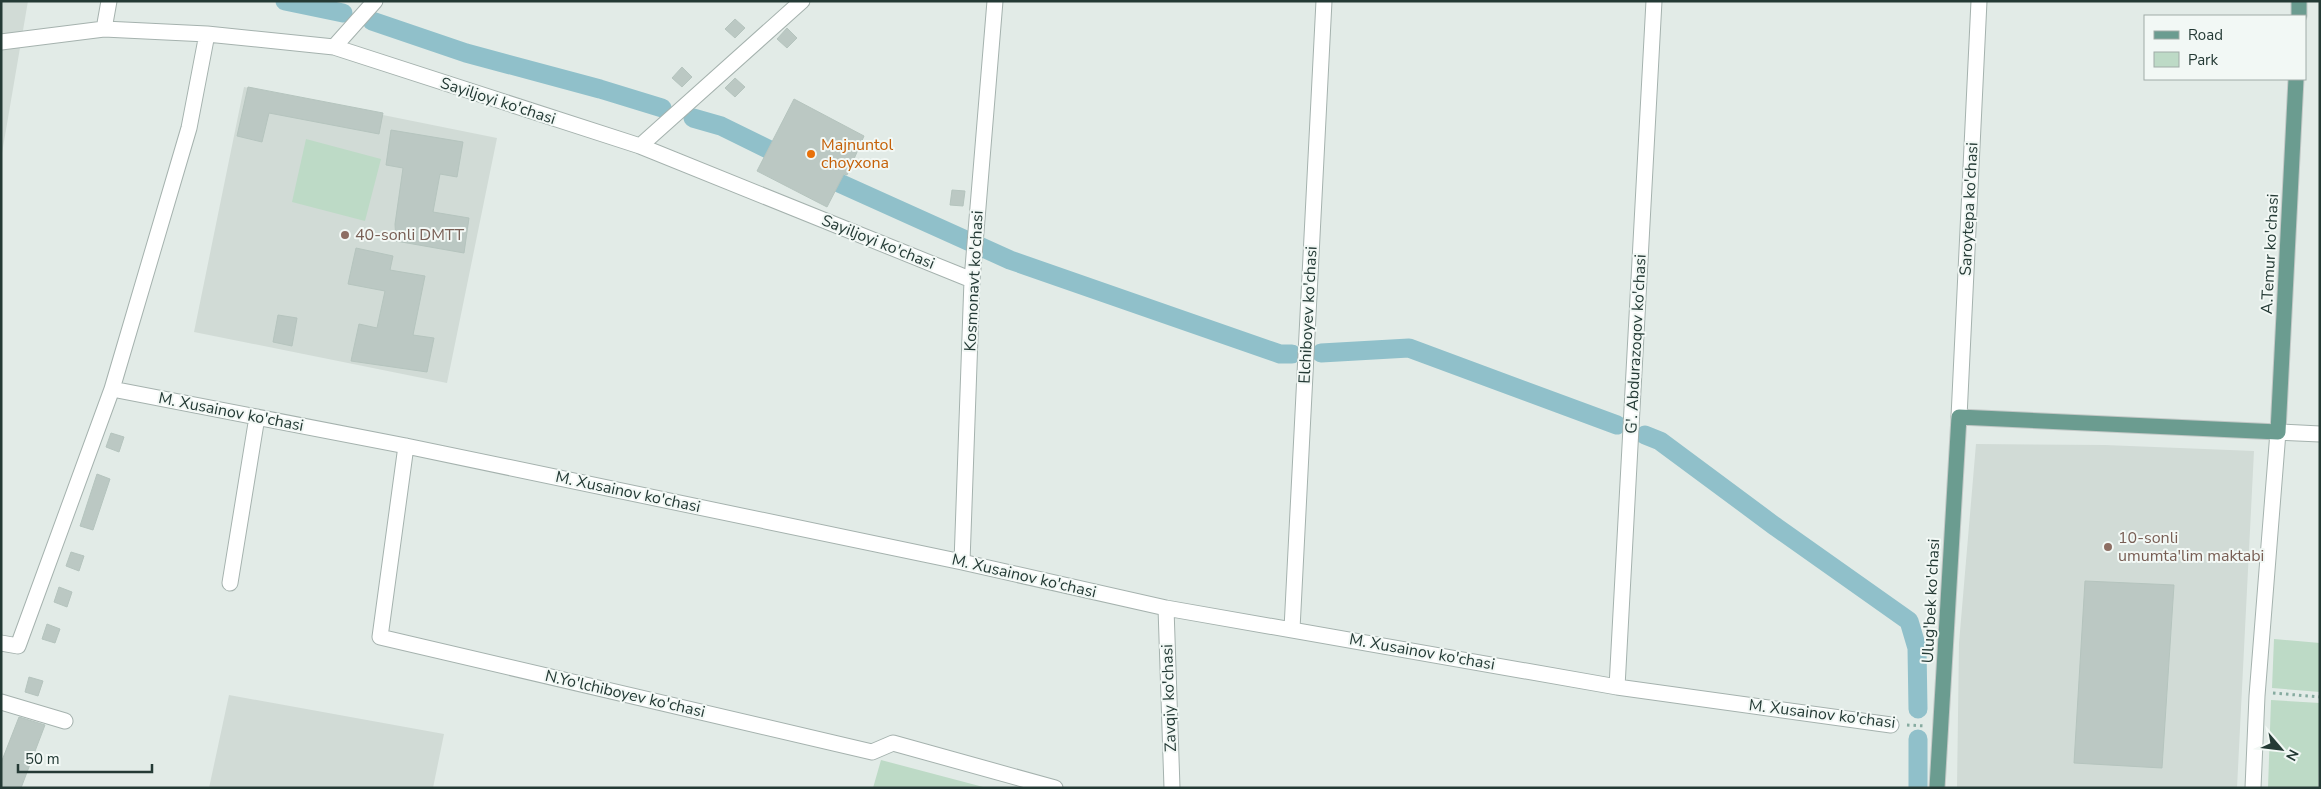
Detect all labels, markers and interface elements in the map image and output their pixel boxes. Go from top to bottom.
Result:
legend [2144,15,2306,80]
text: Road [2188,25,2223,45]
text: Park [2188,50,2218,70]
street label: Sayiljoyi ko'chasi [437,72,559,130]
place label: Majnuntol choyxona [821,134,894,174]
street label: Saroytepa ko'chasi [1955,142,1983,276]
marker: Majnuntol choyxona [805,148,817,160]
street label: A.Temur ko'chasi [2256,193,2284,315]
street label: Sayiljoyi ko'chasi [818,209,938,275]
street label: Kosmonavt ko'chasi [959,210,989,352]
place label: 40-sonli DMTT [355,224,465,246]
marker: 40-sonli DMTT [339,229,351,241]
street label: Elchiboyev ko'chasi [1293,246,1323,384]
street label: G'. Abdurazoqov ko'chasi [1620,254,1652,434]
street label: M. Xusainov ko'chasi [156,387,306,437]
street label: M. Xusainov ko'chasi [554,466,702,518]
place label: 10-sonli umumta'lim maktabi [2118,527,2264,567]
street label: Ulug'bek ko'chasi [1917,538,1945,664]
marker: 10-sonli umumta'lim maktabi [2102,541,2114,553]
street label: M. Xusainov ko'chasi [950,549,1098,603]
street label: M. Xusainov ko'chasi [1347,628,1497,676]
street label: Zavqiy ko'chasi [1156,644,1182,752]
street label: N.Yo'lchiboyev ko'chasi [543,665,707,723]
street label: M. Xusainov ko'chasi [1747,694,1897,734]
north arrow [2256,724,2306,774]
scale bar [18,742,151,774]
text: N [2281,746,2303,764]
text: 50 m [25,749,60,769]

